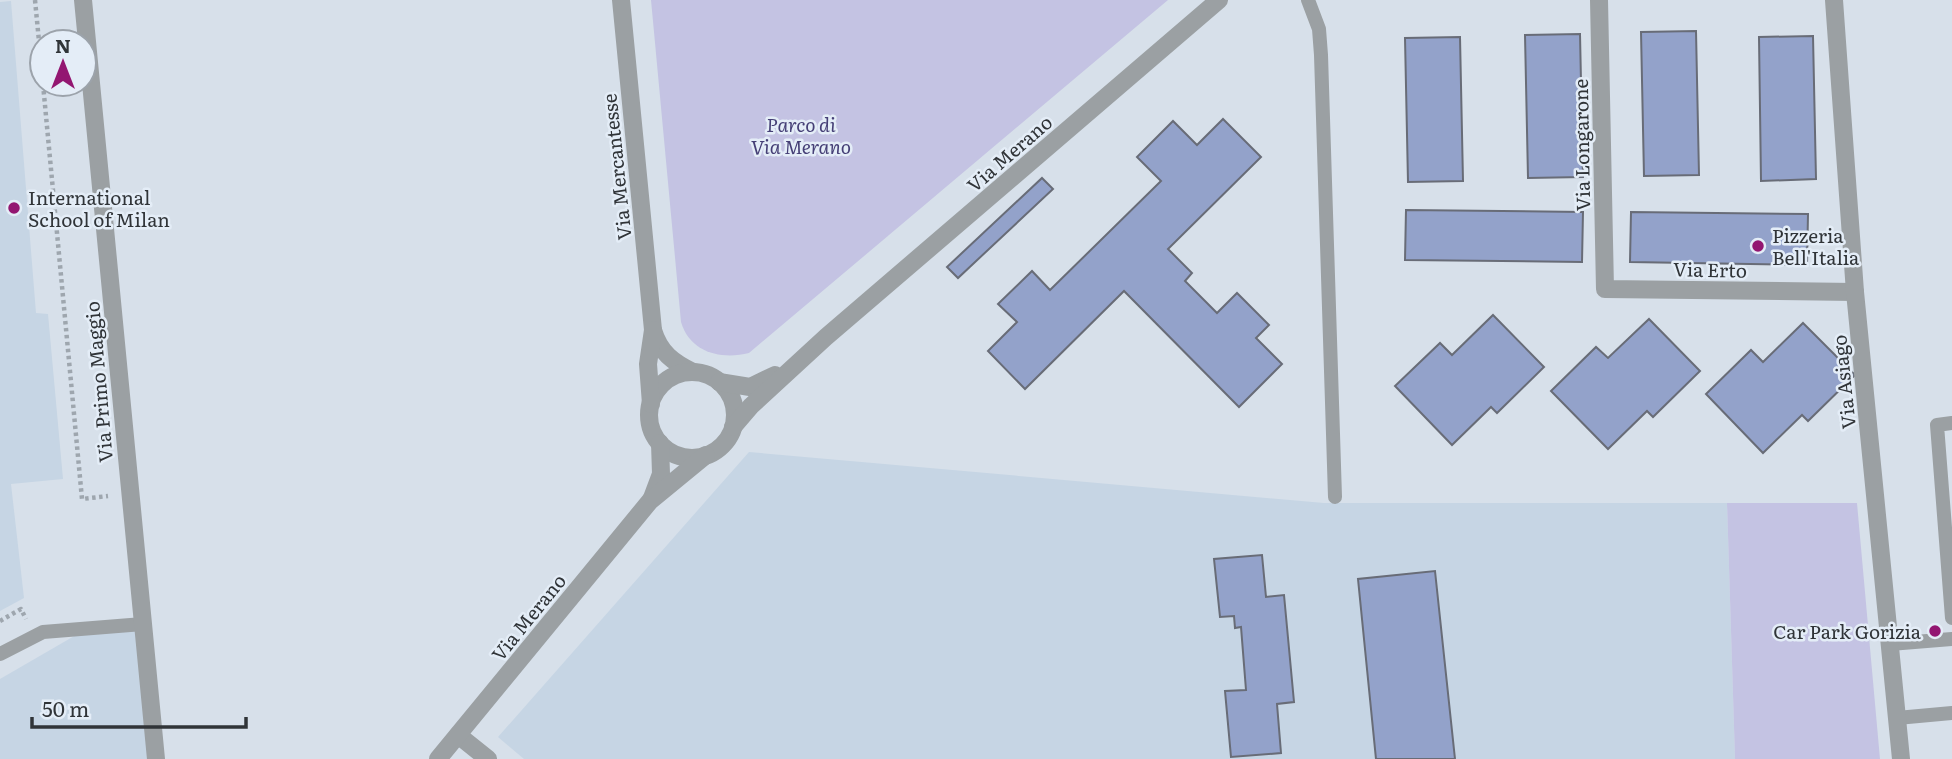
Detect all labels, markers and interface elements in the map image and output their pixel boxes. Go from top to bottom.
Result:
north arrow [28,28,98,98]
text: N [55,31,71,59]
street label: Via Longarone [1566,78,1596,211]
street label: Via Mercantesse [594,92,638,242]
street label: Via Merano [960,108,1058,198]
park label: Parco di Via Merano [751,110,851,160]
place label: International School of Milan [28,183,170,233]
marker: International School of Milan [6,200,22,216]
place label: Pizzeria Bell'Italia [1772,221,1860,271]
marker: Pizzeria Bell'Italia [1750,238,1766,254]
street label: Via Erto [1673,254,1747,284]
street label: Via Primo Maggio [77,300,119,464]
street label: Via Asiago [1824,333,1862,431]
street label: Via Merano [484,567,572,667]
place label: Car Park Gorizia [1773,617,1922,645]
marker: Car Park Gorizia [1927,623,1943,639]
scale bar [32,686,245,730]
text: 50 m [42,692,89,723]

